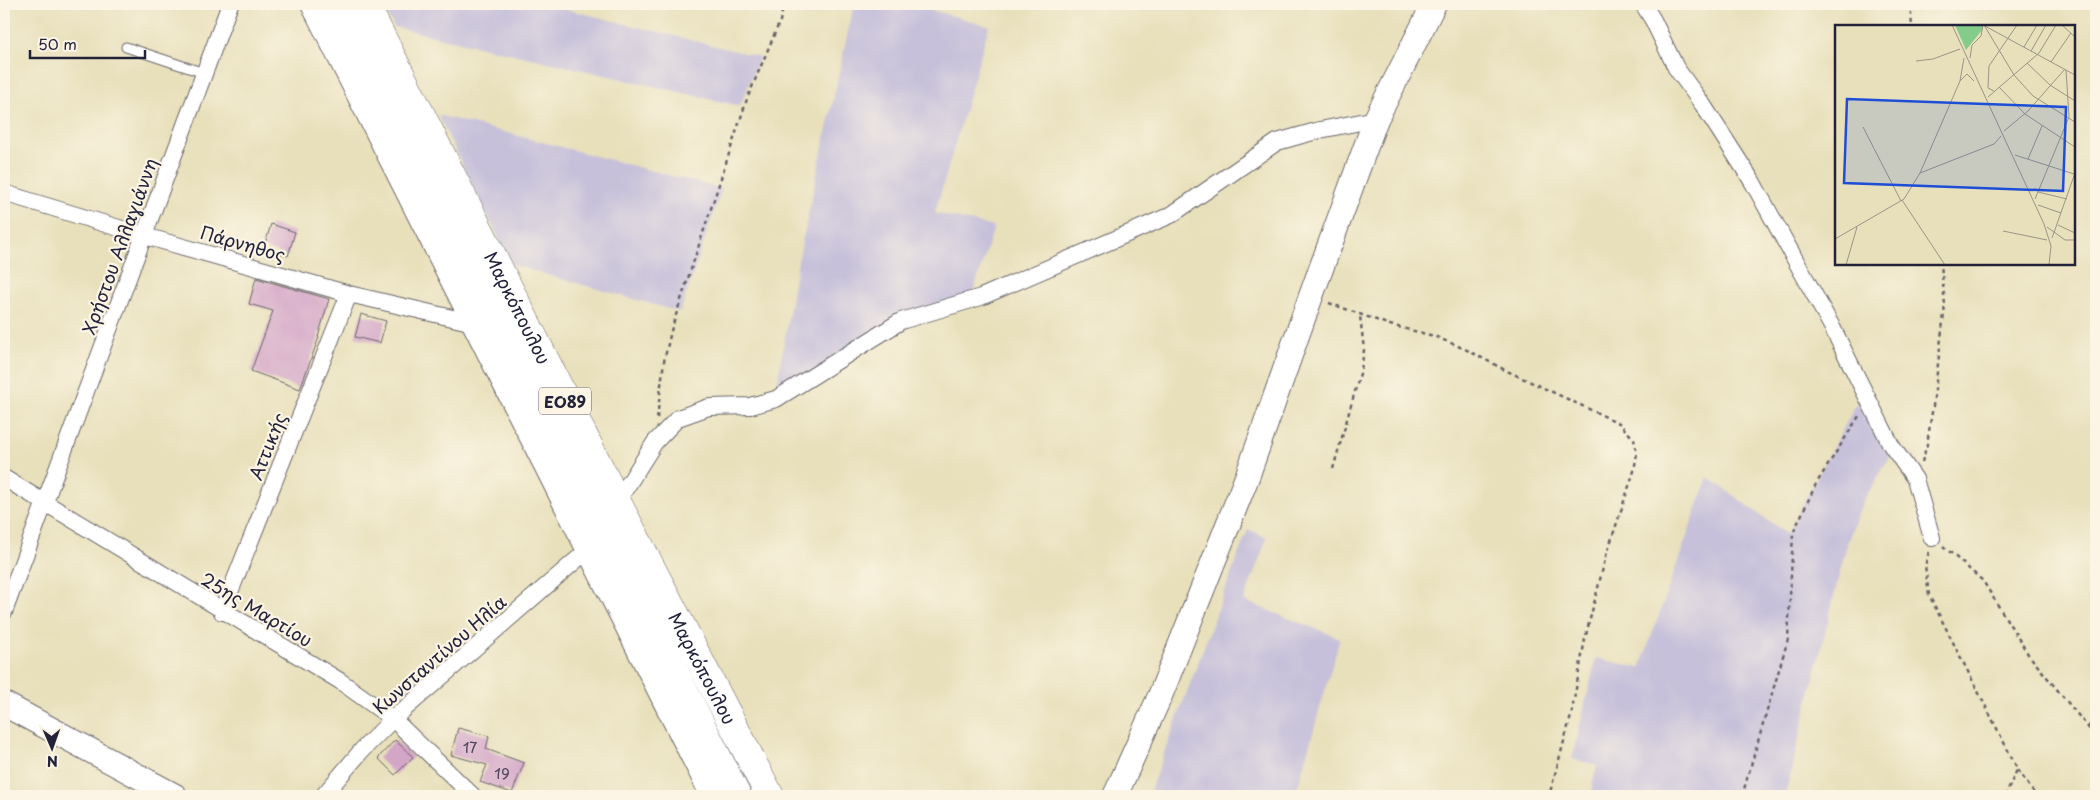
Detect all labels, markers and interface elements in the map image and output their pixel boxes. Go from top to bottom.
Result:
inset map [1835,25,2075,265]
scale bar [30,28,145,60]
text: 50 m [38,32,77,55]
street label: Χρήστου Αλλαγιάννη [74,154,164,338]
street label: Πάρνηθος [197,218,289,268]
street label: Μαρκόπουλου [479,246,558,368]
road number: ΕΟ89 [539,388,591,414]
street label: Αττικής [241,408,293,484]
street label: 25ης Μαρτίου [196,565,318,653]
street label: Κωνσταντίνου Ηλία [366,588,512,720]
street label: Μαρκόπουλου [663,607,744,729]
north arrow [28,722,78,772]
house number: 17 [463,735,477,758]
text: N [47,751,58,772]
house number: 19 [494,761,510,784]

